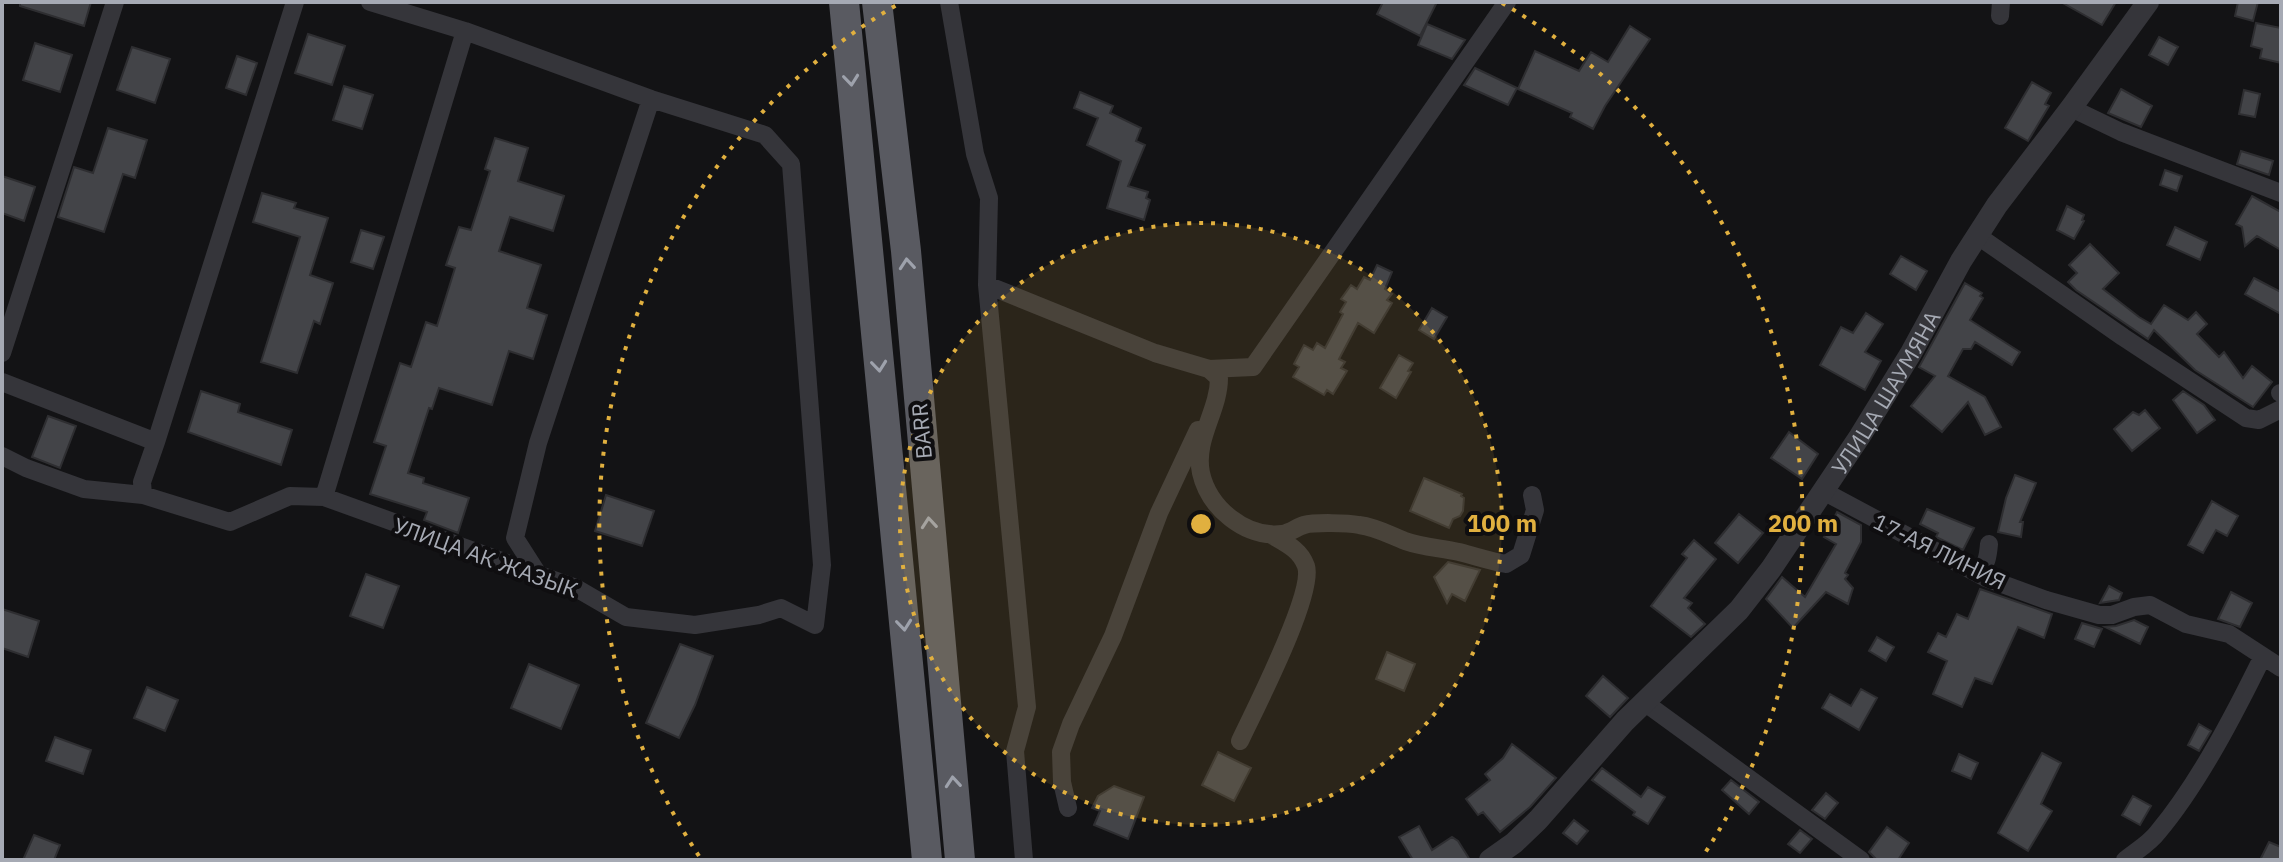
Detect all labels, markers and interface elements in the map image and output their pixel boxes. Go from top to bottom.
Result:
one-way arrow [842,74,859,87]
one-way arrow [899,257,916,270]
street label: УЛИЦА ШАУМЯНА [1824,305,1946,480]
one-way arrow [870,360,887,373]
street label: BARR [904,402,938,460]
street label: 17-АЯ ЛИНИЯ [1869,506,2011,596]
text: 100 m [1467,507,1537,539]
text: 200 m [1768,507,1838,539]
street label: УЛИЦА АК ЖАЗЫК [390,510,582,604]
centre of rings [1187,510,1215,538]
one-way arrow [921,516,938,529]
one-way arrow [896,619,913,632]
one-way arrow [945,775,962,788]

